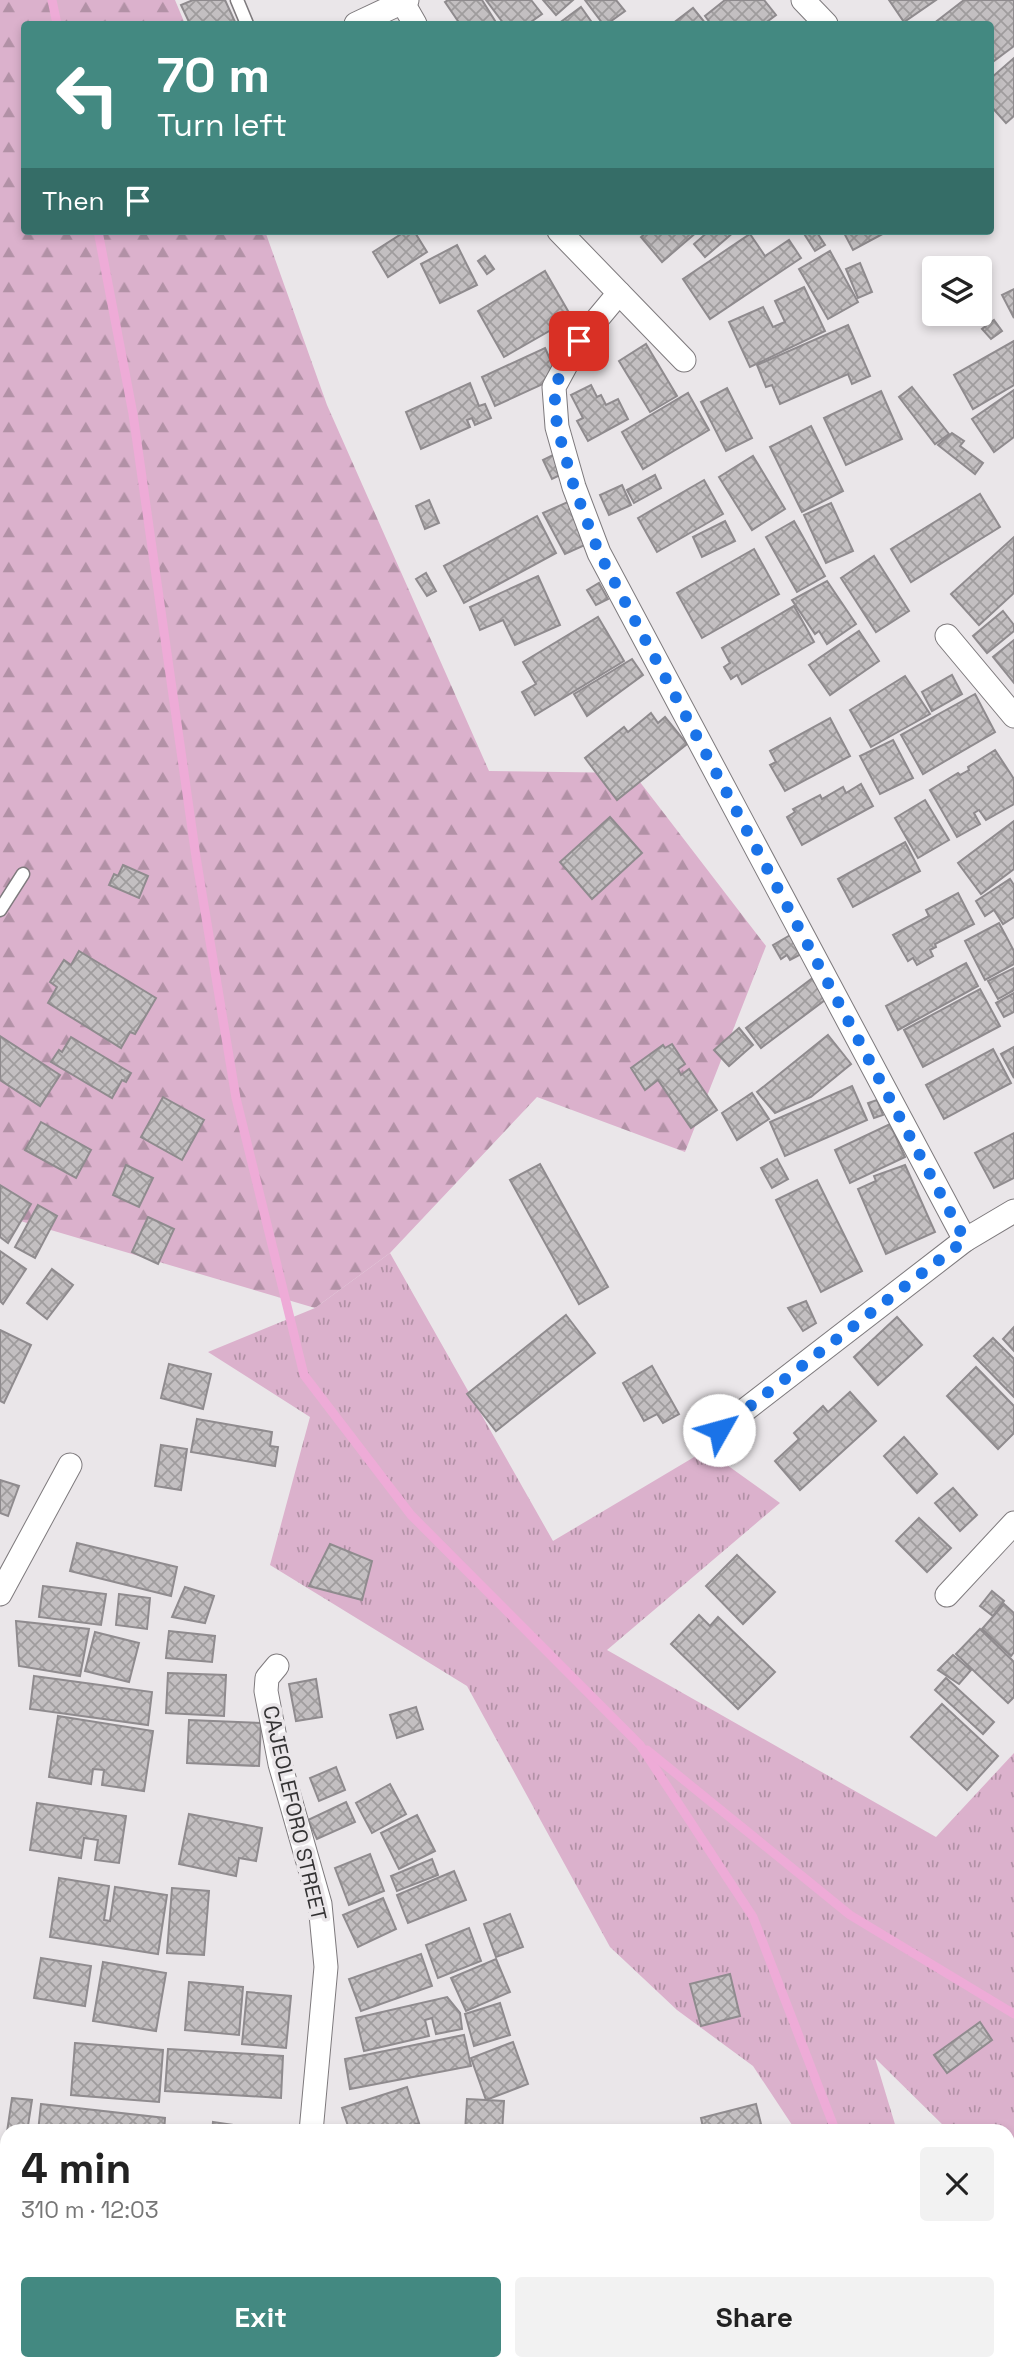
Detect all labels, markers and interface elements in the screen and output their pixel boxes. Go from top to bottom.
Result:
text: 70 m [157,44,270,106]
icon: left [42,49,133,140]
text: Turn left [157,105,287,145]
icon: arrive [119,182,157,220]
text: Then [42,184,105,218]
map controls [922,256,992,326]
button: layers [922,256,992,326]
pin [549,311,609,371]
icon: arrive [560,322,598,360]
position arrow [682,1393,756,1467]
street label: CAJEOLEFORO STREET [257,1703,333,1923]
text: 4 min [21,2142,131,2195]
button: close [920,2147,994,2221]
text: 310 m · 12:03 [21,2195,159,2225]
button: Exit [21,2277,501,2357]
button: Share [515,2277,994,2357]

